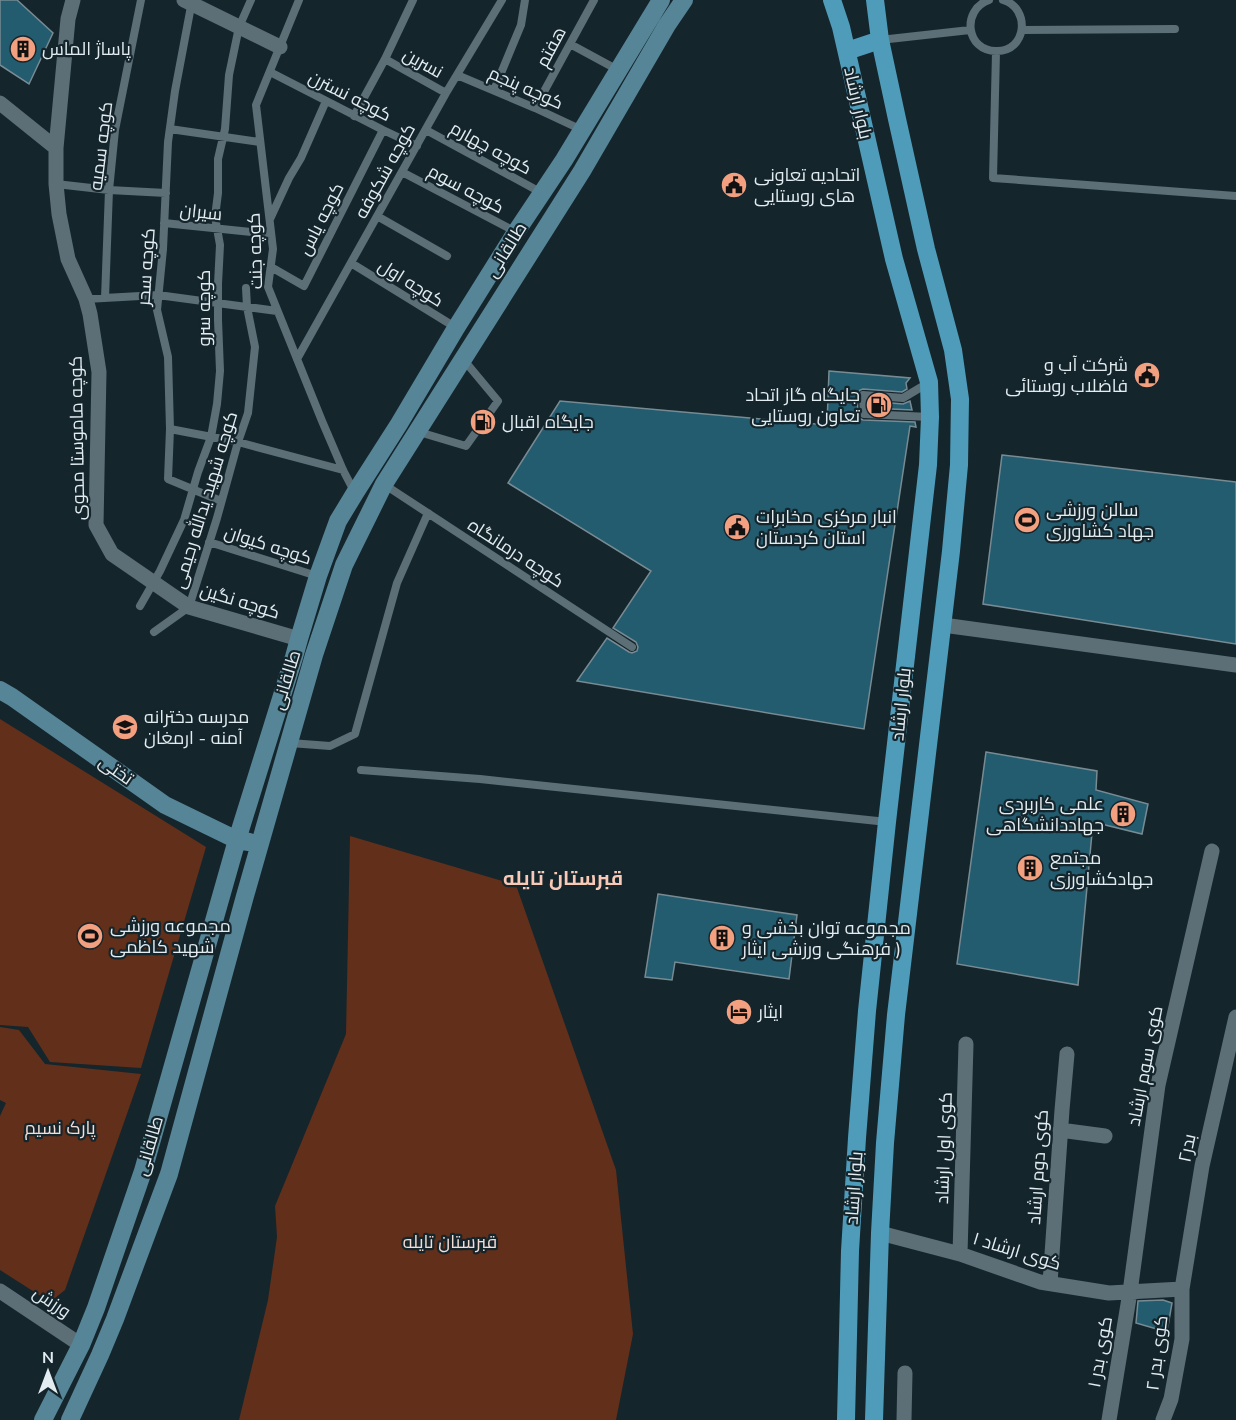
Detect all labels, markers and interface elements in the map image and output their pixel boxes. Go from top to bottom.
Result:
street label: هفتم [530,22,572,72]
building icon: پاساژ الماس [8,34,38,64]
place label: پاساژ الماس [42,37,131,61]
street label: نسرین [398,42,448,84]
street label: کوچه پنجم [485,61,567,115]
street label: کوچه نسترن [305,65,395,127]
street label: بلوار ارشاد [838,65,878,141]
street label: کوچه سمیه [84,100,118,192]
street label: کوچه چهارم [446,116,536,180]
street label: کوچه شکوفه [349,119,421,223]
street label: کوچه سوم [424,159,508,219]
place label: اتحادیه تعاونی های روستایی [754,163,860,208]
public building icon: اتحادیه تعاونی های روستایی [719,170,749,200]
street label: کوچه یاس [292,179,350,259]
street label: سیران [179,198,223,226]
street label: کوچه جنت [242,212,268,290]
street label: طالقانی [480,218,532,282]
street label: کوچه سحر [131,227,161,308]
street label: کوچه اول [374,253,448,313]
street label: کوچه سرو [192,270,216,346]
place label: شرکت آب و فاضلاب روستائی [1005,353,1128,398]
street label: کوچه ماموستا محوی [64,356,90,520]
public building icon: شرکت آب و فاضلاب روستائی [1132,360,1162,390]
place label: جایگاه گاز اتحاد تعاون روستایی [745,383,860,428]
fuel station icon: جایگاه گاز اتحاد تعاون روستایی [864,390,894,420]
fuel station icon: جایگاه اقبال [468,407,498,437]
street label: کوچه شهید یدالله رحیمی [167,409,243,591]
place label: جایگاه اقبال [502,410,594,434]
place label: سالن ورزشی جهاد کشاورزی [1046,498,1154,543]
place label: انبار مرکزی مخابرات استان کردستان [756,505,897,550]
sports icon: سالن ورزشی جهاد کشاورزی [1012,505,1042,535]
public building icon: انبار مرکزی مخابرات استان کردستان [722,512,752,542]
street label: کوچه درمانگاه [463,513,569,593]
street label: کوچه کیوان [221,520,315,570]
street label: کوچه نگین [197,578,283,624]
street label: طالقانی [266,647,306,713]
street label: بلوار ارشاد [885,666,917,742]
place label: مدرسه دخترانه آمنه - ارمغان [144,705,249,750]
school or university icon: مدرسه دخترانه آمنه - ارمغان [110,712,140,742]
street label: تختی [94,750,138,791]
place label: علمی کاربردی جهاددانشگاهی [986,792,1104,837]
building icon: علمی کاربردی جهاددانشگاهی [1108,799,1138,829]
place label: مجتمع جهادکشاورزی [1050,846,1153,891]
building icon: مجتمع جهادکشاورزی [1015,853,1045,883]
district label: قبرستان تایله [503,865,623,892]
place label: مجموعه ورزشی شهید کاظمی [110,914,231,959]
place label: مجموعه توان بخشی و فرهنگی ورزشی ایثار ) [741,916,911,961]
sports icon: مجموعه ورزشی شهید کاظمی [75,921,105,951]
building icon: مجموعه توان بخشی و فرهنگی ورزشی ایثار ) [707,923,737,953]
hotel icon: ایثار [724,997,754,1027]
place label: ایثار [757,1000,783,1024]
street label: کوی سوم ارشاد [1122,1004,1168,1128]
street label: کوی اول ارشاد [930,1092,958,1204]
street label: کوی دوم ارشاد [1022,1109,1054,1225]
street label: طالقانی [129,1113,169,1179]
park label: پارک نسیم [24,1116,96,1140]
street label: بدر۲ [1172,1131,1202,1165]
street label: بلوار ارشاد [839,1151,869,1225]
street label: کوی ارشاد ۱ [970,1226,1064,1276]
park label: قبرستان تایله [403,1230,497,1254]
street label: ورزش [28,1281,76,1323]
street label: کوی بدر ۲ [1140,1314,1174,1392]
street label: کوی بدر ۱ [1082,1315,1118,1389]
north arrow [18,1342,78,1402]
text: N [42,1347,54,1369]

